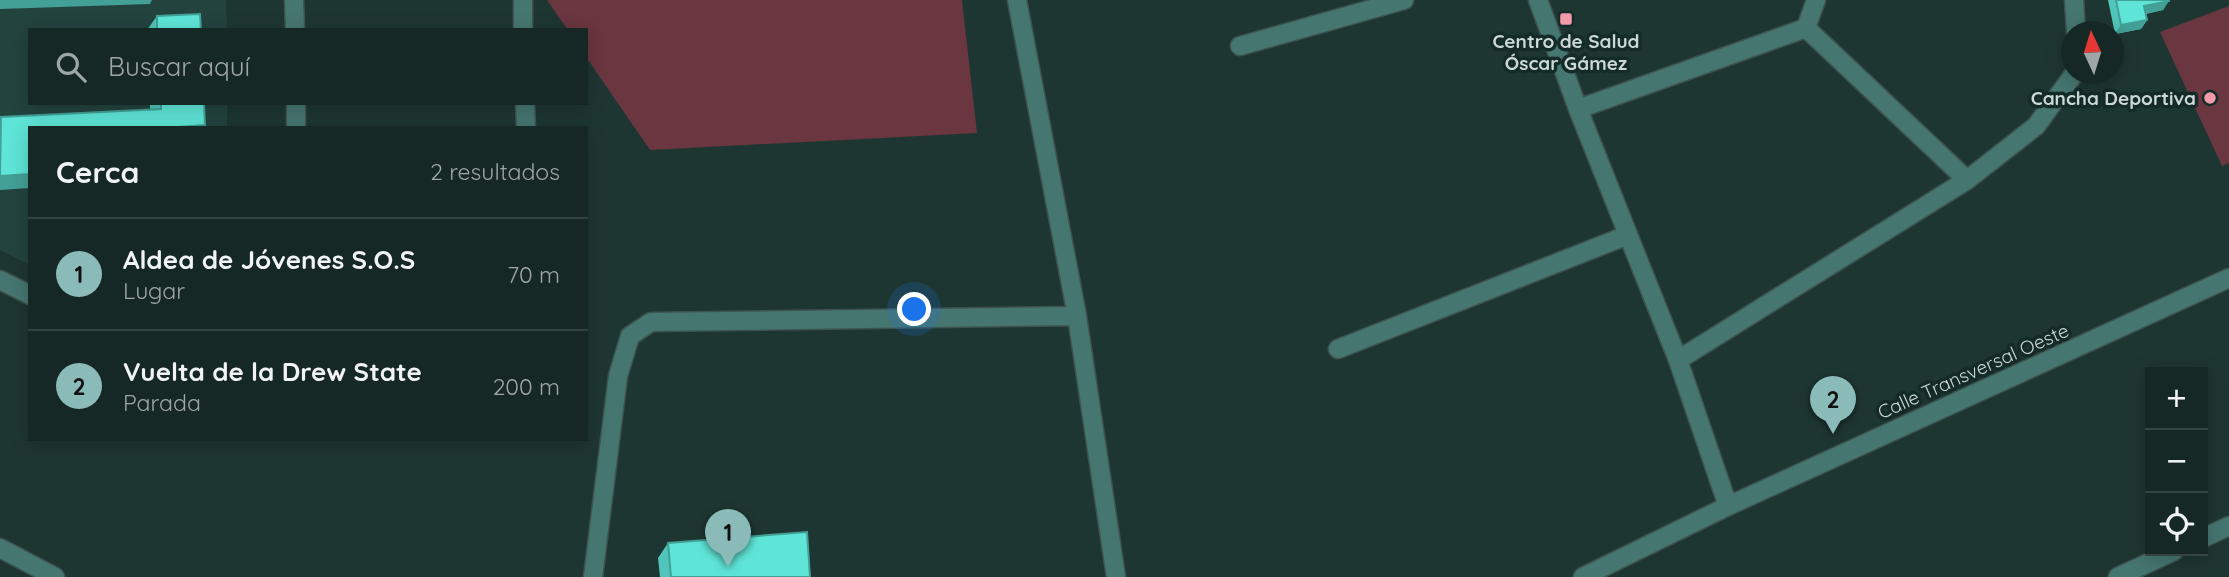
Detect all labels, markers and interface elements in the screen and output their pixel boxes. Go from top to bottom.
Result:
marker: Centro de Salud Óscar Gámez [1558,11,1574,27]
north arrow [2061,21,2124,84]
search box [28,28,588,105]
place label: Centro de Salud Óscar Gámez [1492,29,1640,75]
icon: search [52,48,90,86]
text: Buscar aquí [108,50,250,83]
place label: Cancha Deportiva [2031,86,2196,110]
marker: Cancha Deportiva [2202,90,2218,106]
text: Cerca [56,153,139,191]
text: 2 resultados [430,157,560,186]
text: Aldea de Jóvenes S.O.S [123,243,415,276]
text: 1 [75,260,83,289]
text: 70 m [507,260,560,289]
text: Lugar [123,276,185,305]
your location [897,292,931,326]
street label: Calle Transversal Oeste [1874,318,2072,424]
text: Vuelta de la Drew State [123,355,422,388]
map controls [2145,367,2208,556]
button: + [2145,367,2208,430]
text: 2 [72,372,86,401]
text: 200 m [493,372,560,401]
pin: 2 [1810,376,1856,434]
text: Parada [123,388,201,417]
button: − [2145,430,2208,493]
button: locate [2145,493,2208,556]
pin: 1 [705,509,751,567]

